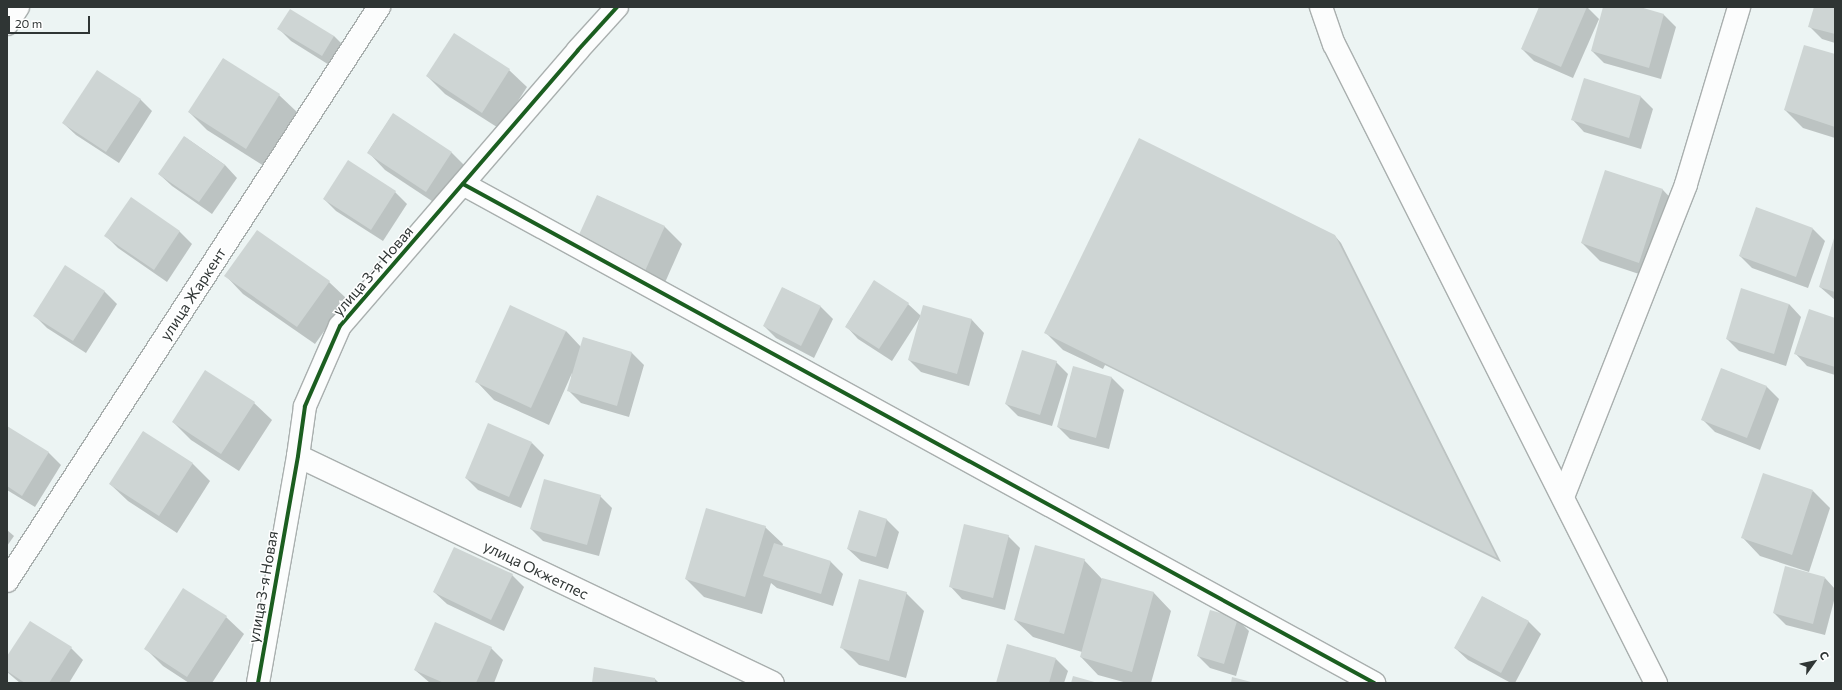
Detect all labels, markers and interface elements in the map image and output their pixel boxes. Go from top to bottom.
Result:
scale bar [10,8,92,34]
text: 20 m [15,16,42,30]
street label: улица 3-я Новая [329,222,417,320]
street label: улица Жаркент [156,244,230,344]
street label: улица 3-я Новая [244,530,282,644]
street label: улица Окжетпес [481,537,591,603]
north arrow [1794,642,1834,682]
text: С [1817,648,1832,662]

